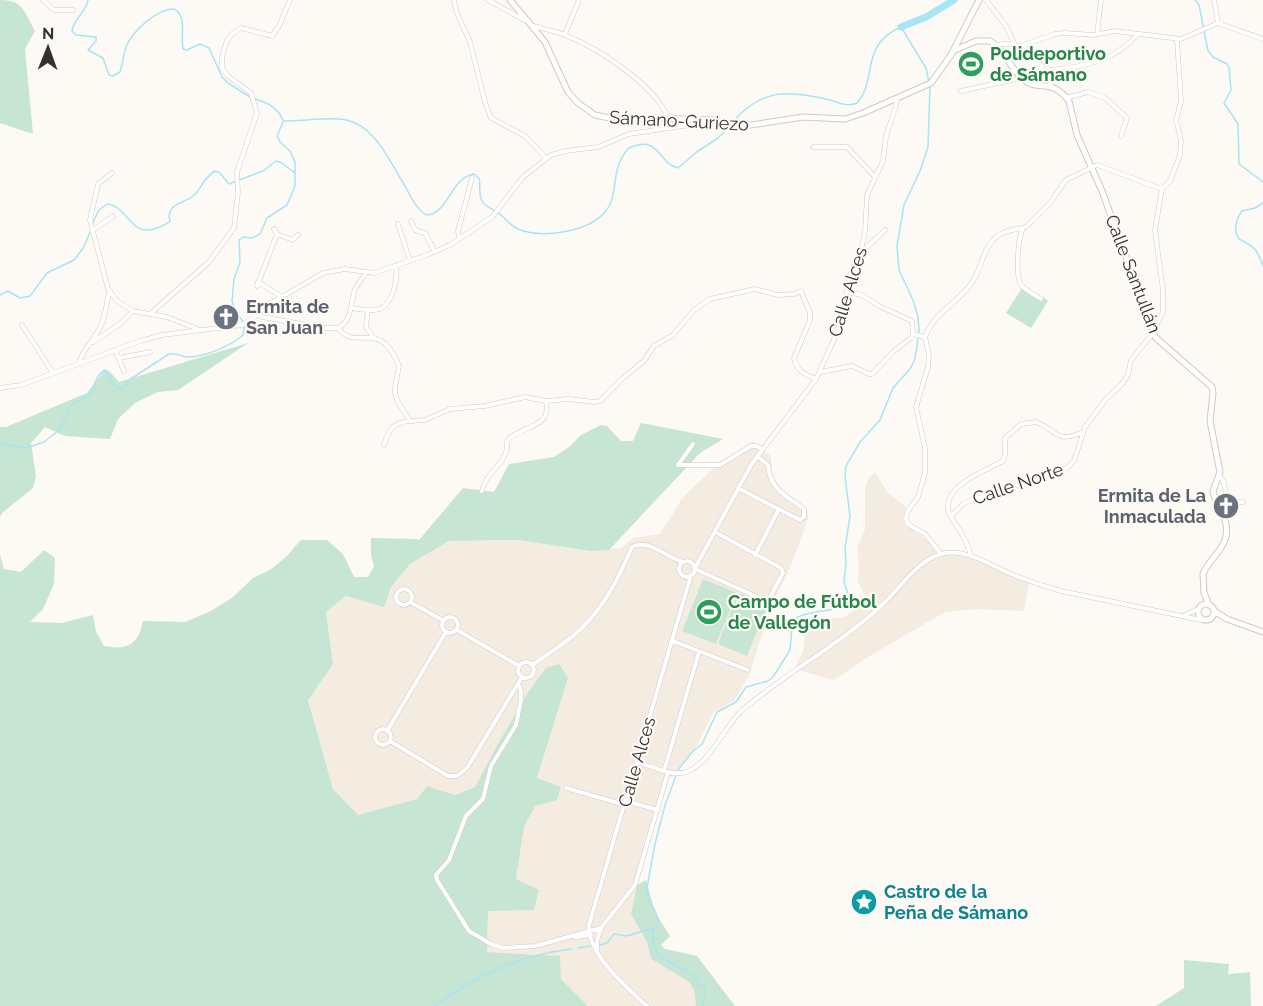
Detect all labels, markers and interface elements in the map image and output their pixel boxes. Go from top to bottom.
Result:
north arrow [18,18,78,78]
text: N [42,24,55,43]
place label: Polideportivo de Sámano [990,43,1106,85]
sports icon: Polideportivo de Sámano [956,49,986,79]
street label: Sámano-Guriezo [609,106,750,135]
street label: Calle Santullán [1101,212,1166,336]
street label: Calle Alces [824,244,871,339]
place label: Ermita de San Juan [246,296,329,338]
church icon: Ermita de San Juan [211,302,241,332]
street label: Calle Norte [970,458,1066,509]
place label: Ermita de La Inmaculada [1098,485,1206,527]
church icon: Ermita de La Inmaculada [1211,491,1241,521]
place label: Campo de Fútbol de Vallegón [728,591,877,633]
sports icon: Campo de Fútbol de Vallegón [694,597,724,627]
street label: Calle Alces [614,714,659,809]
place label: Castro de la Peña de Sámano [884,881,1028,923]
place icon: Castro de la Peña de Sámano [849,887,879,917]

